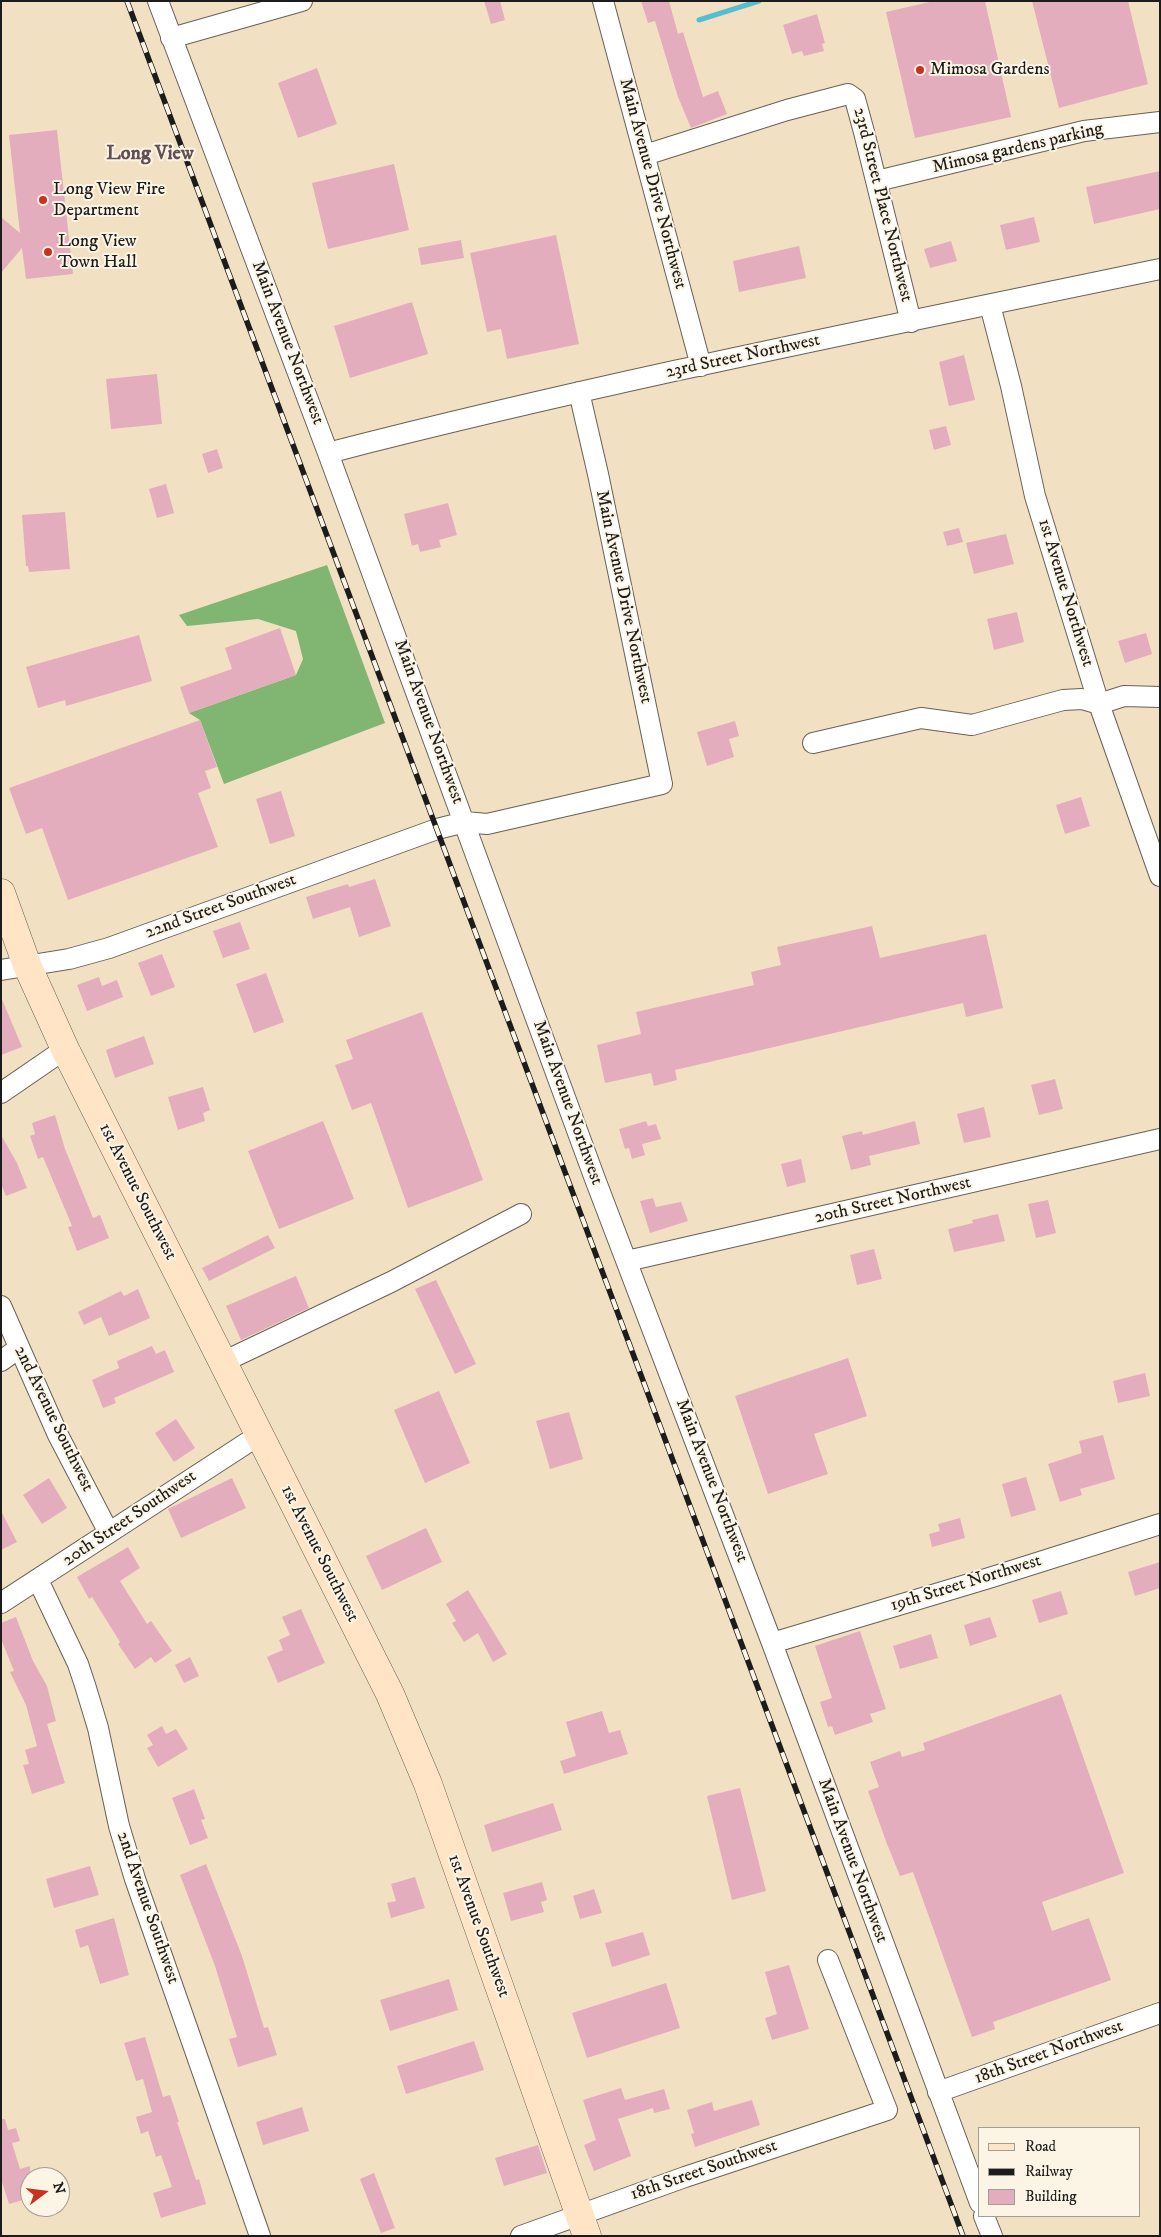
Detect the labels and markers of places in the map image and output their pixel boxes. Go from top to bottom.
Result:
place label: Mimosa Gardens [930,59,1050,81]
marker: Mimosa Gardens [914,64,926,76]
place label: Long View Fire Department [53,179,165,222]
marker: Long View Fire Department [37,194,49,206]
place label: Long View Town Hall [58,231,137,274]
marker: Long View Town Hall [42,246,54,258]

